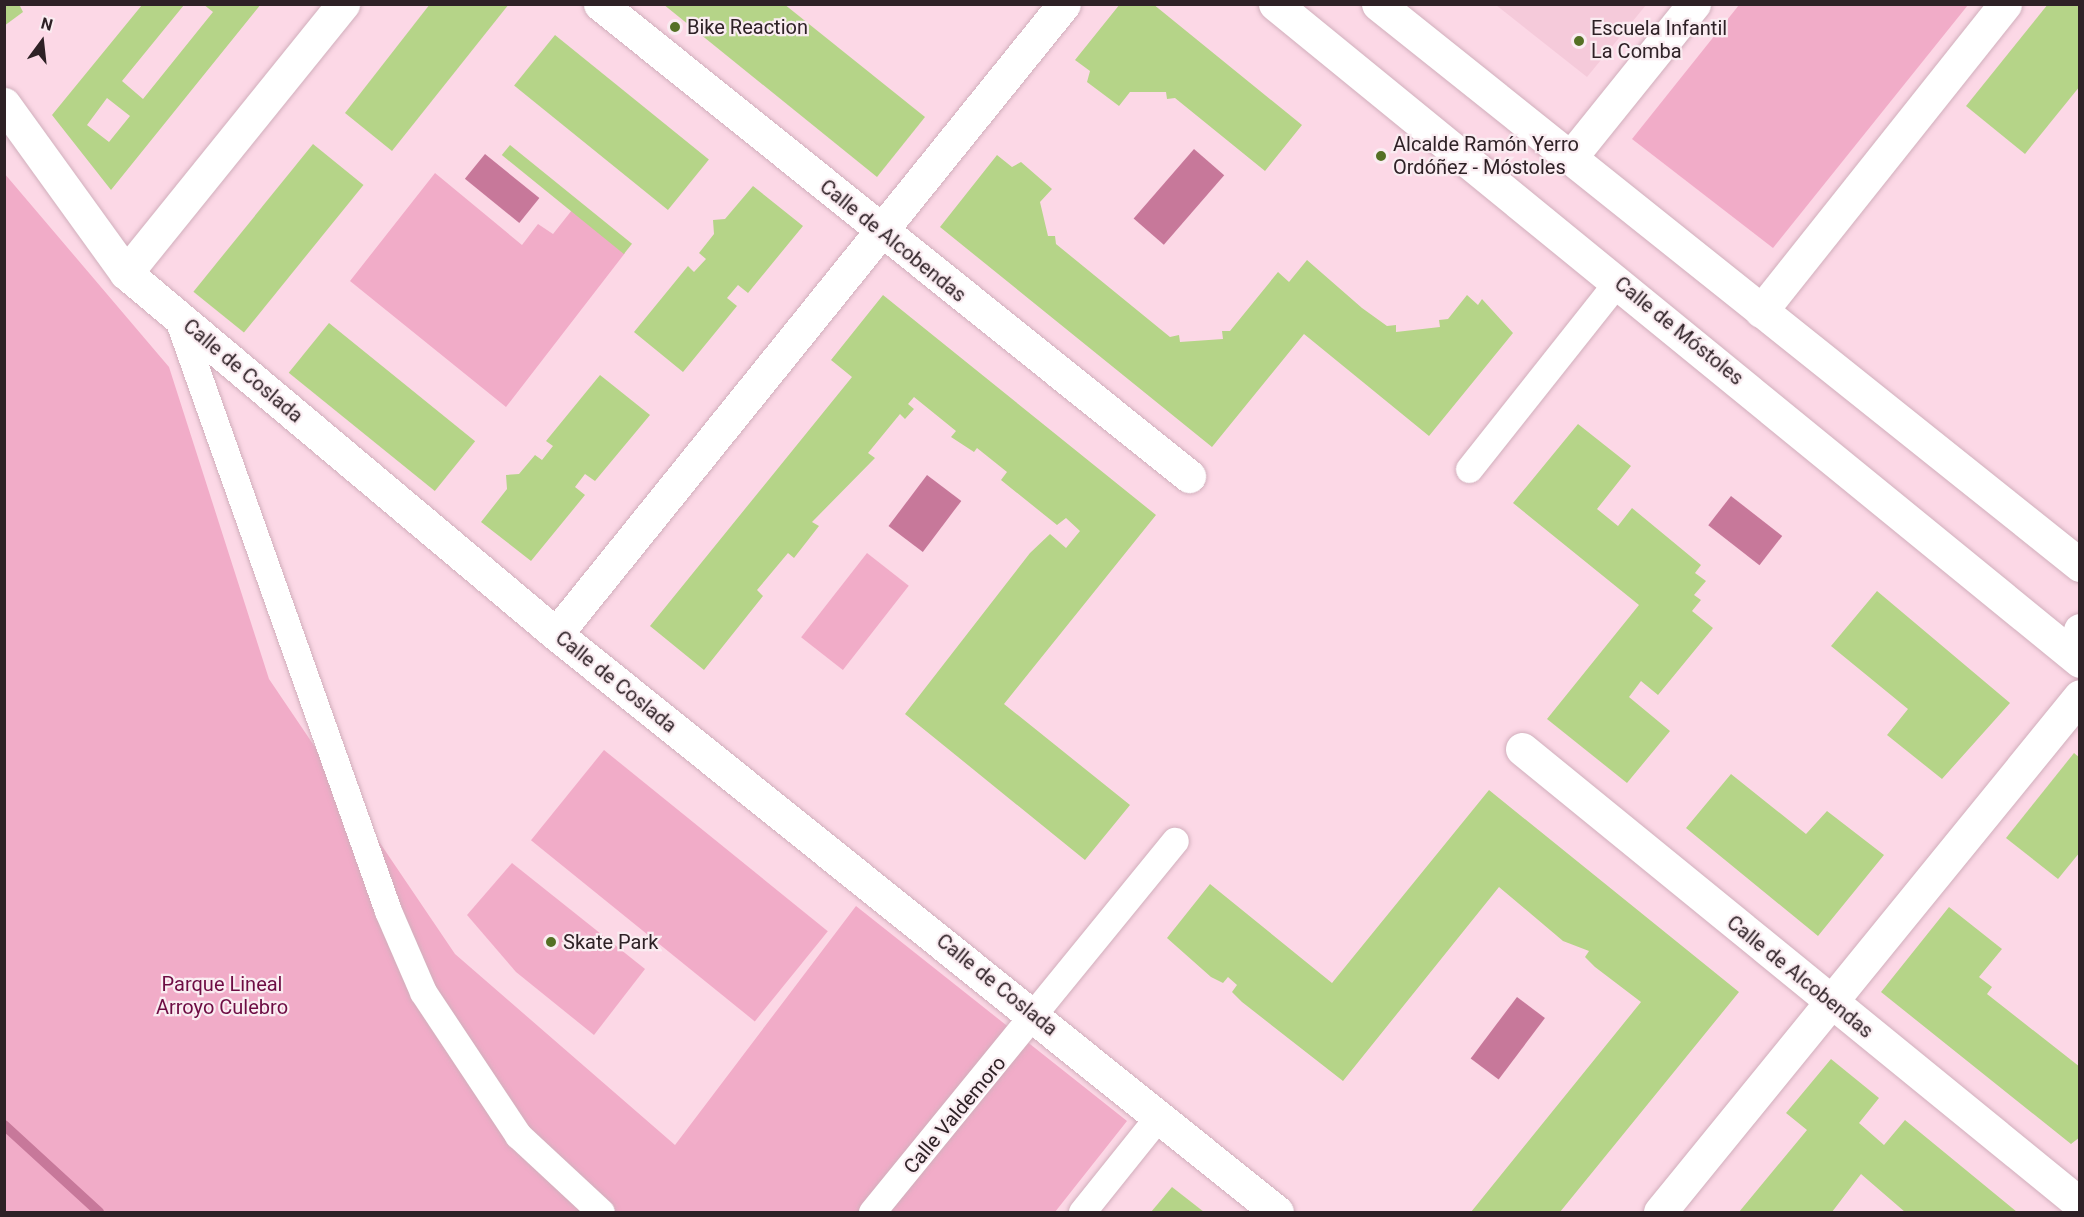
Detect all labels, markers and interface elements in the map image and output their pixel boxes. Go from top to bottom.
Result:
north arrow [12,12,72,72]
text: N [39,13,55,35]
place label: Bike Reaction [687,15,808,39]
place label: Escuela Infantil La Comba [1591,17,1727,64]
marker: Bike Reaction [668,20,682,34]
marker: Escuela Infantil La Comba [1572,34,1586,48]
place label: Alcalde Ramón Yerro Ordóñez - Móstoles [1393,132,1579,179]
marker: Alcalde Ramón Yerro Ordóñez - Móstoles [1374,149,1388,163]
street label: Calle de Alcobendas [815,175,971,307]
street label: Calle de Móstoles [1610,272,1748,390]
street label: Calle de Coslada [178,314,308,428]
street label: Calle de Coslada [551,626,681,738]
street label: Calle de Alcobendas [1722,911,1878,1043]
street label: Calle de Coslada [932,929,1062,1041]
place label: Skate Park [563,930,658,954]
marker: Skate Park [544,935,558,949]
park label: Parque Lineal Arroyo Culebro [156,972,288,1019]
street label: Calle Valdemoro [899,1051,1011,1179]

